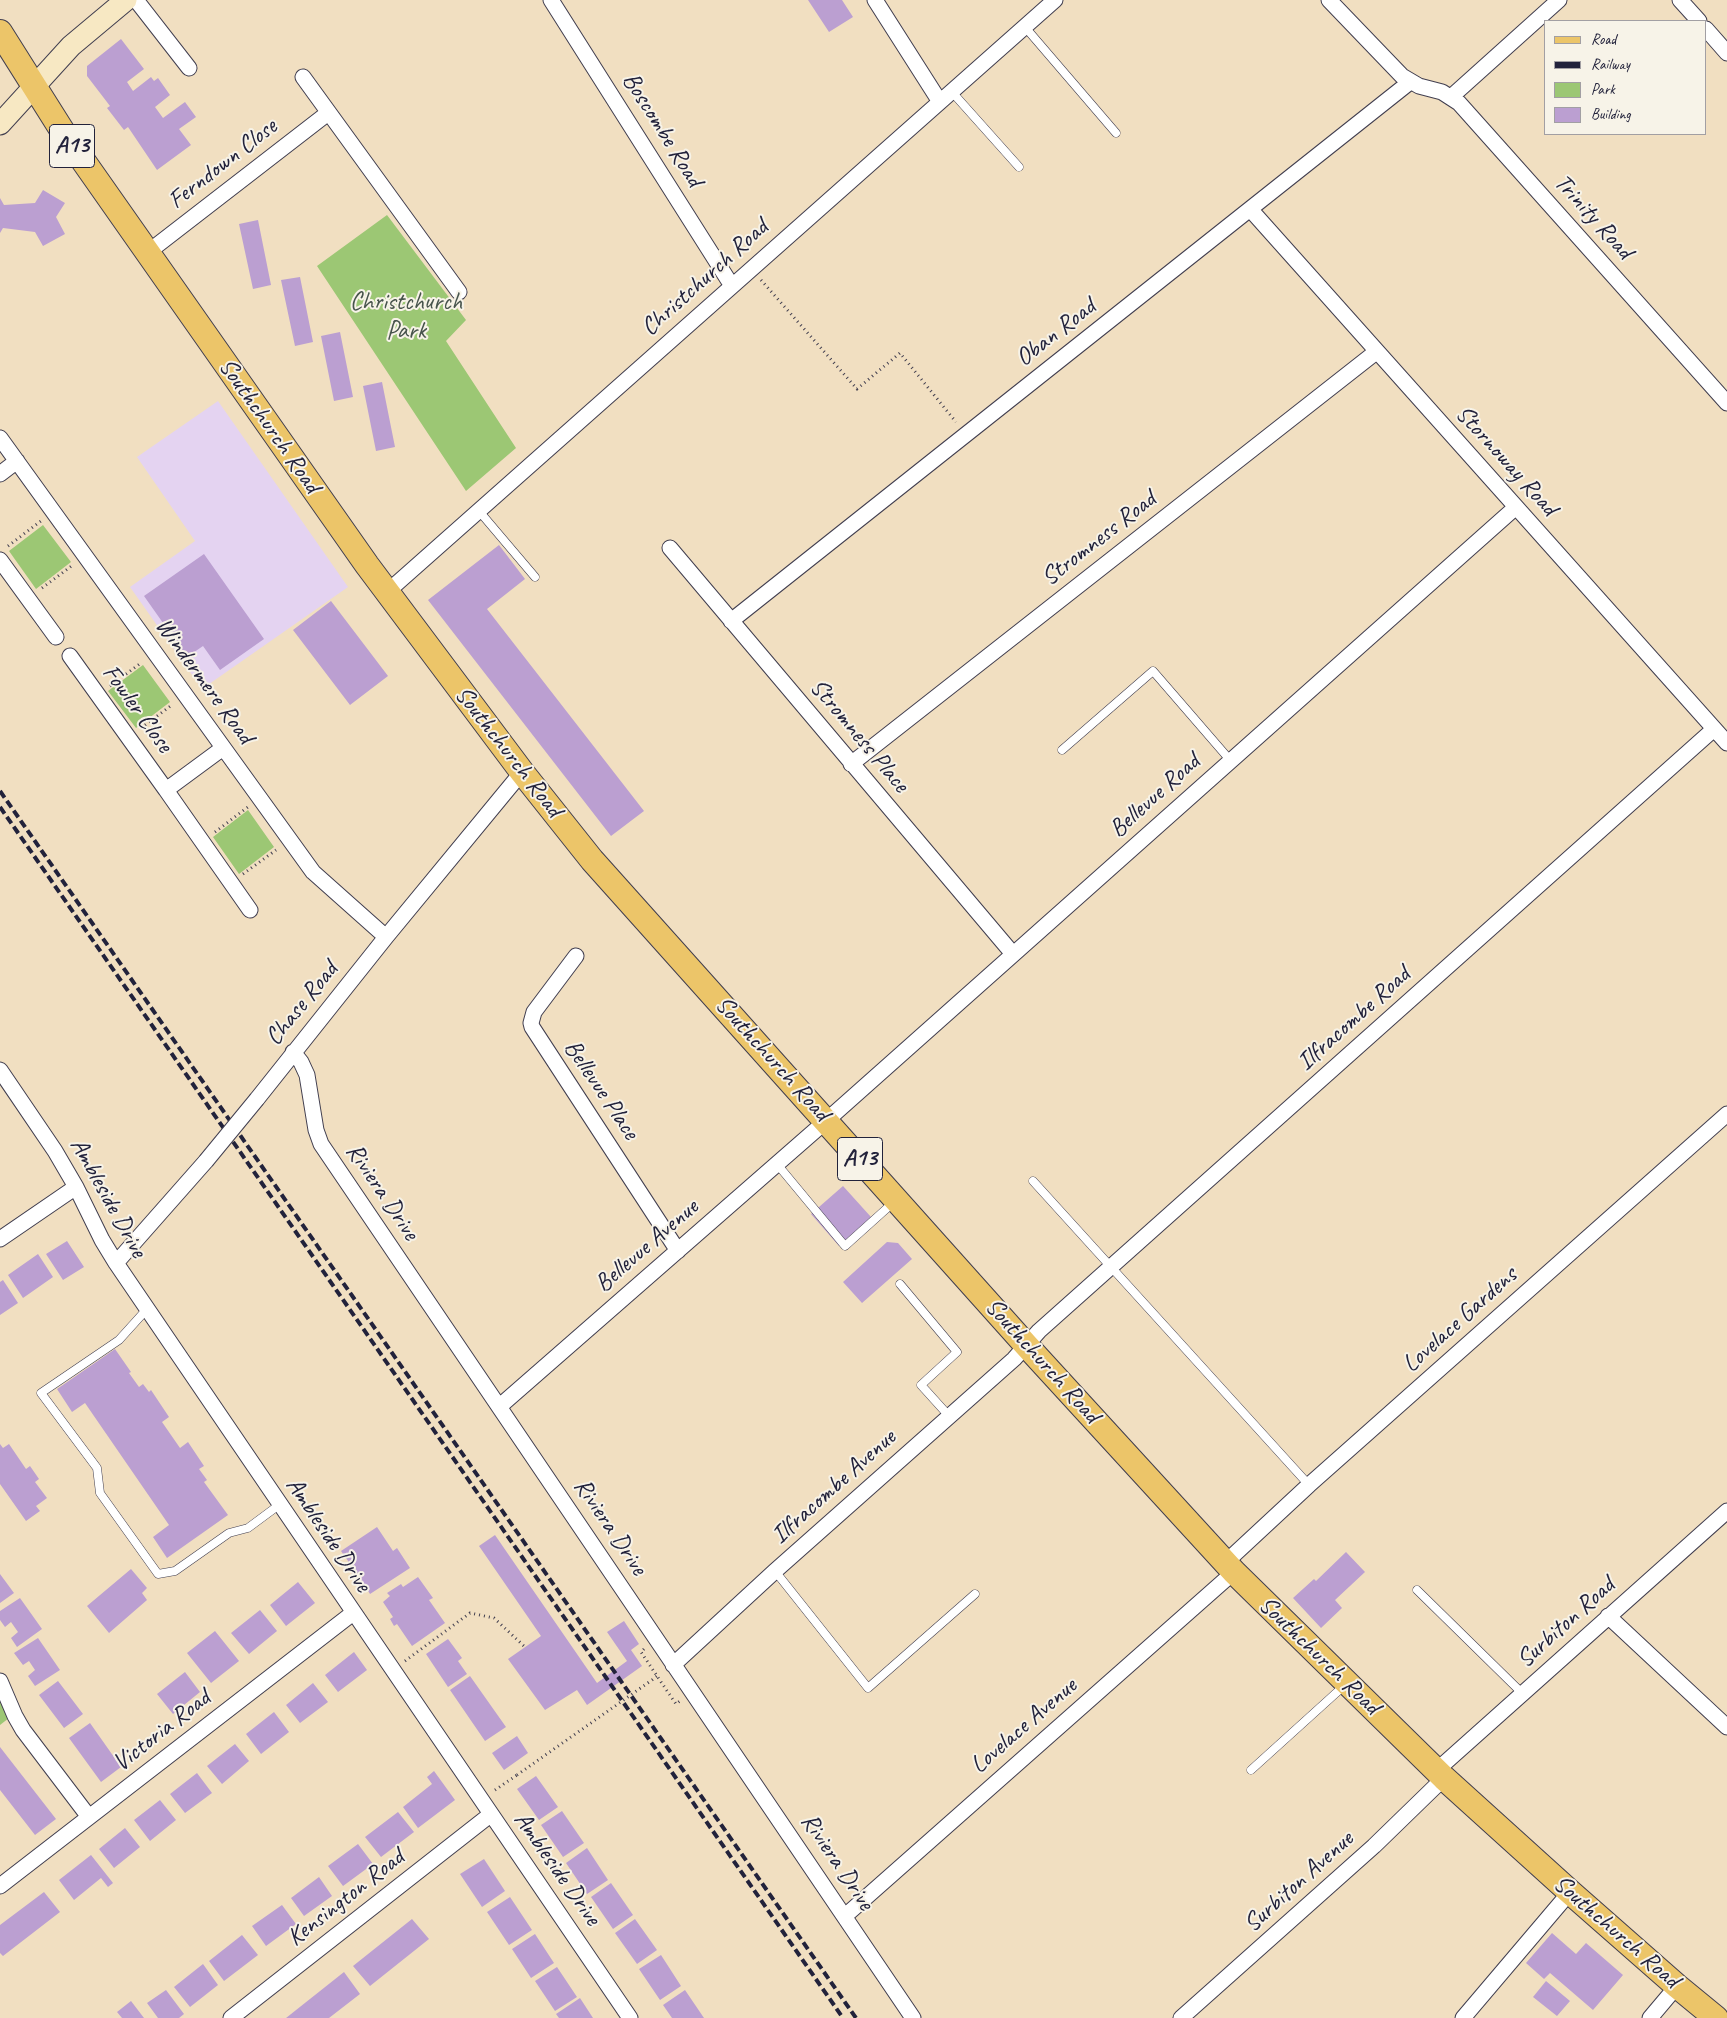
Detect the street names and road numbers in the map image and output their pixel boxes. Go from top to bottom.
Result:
street label: Boscombe Road [615,67,709,193]
street label: Ferndown Close [163,112,283,216]
road number: A13 [50,124,94,168]
street label: Trinity Road [1547,168,1639,266]
street label: Christchurch Road [635,213,775,343]
street label: Oban Road [1010,293,1102,373]
street label: Southchurch Road [212,353,326,499]
street label: Stornoway Road [1449,400,1563,522]
street label: Stromness Road [1036,485,1162,593]
street label: Windermere Road [148,612,260,750]
street label: Fowler Close [95,659,179,759]
street label: Stromness Place [803,673,915,799]
street label: Southchurch Road [448,681,568,823]
street label: Bellevue Road [1104,748,1206,844]
street label: Chase Road [259,956,345,1052]
street label: Ilfracombe Road [1291,960,1417,1078]
street label: Southchurch Road [708,990,836,1128]
street label: Bellevue Place [557,1035,645,1145]
street label: Ambleside Drive [63,1133,153,1263]
street label: Riviera Drive [339,1138,425,1246]
road number: A13 [838,1138,882,1180]
street label: Bellevue Avenue [589,1193,705,1299]
street label: Lovelace Gardens [1397,1261,1523,1379]
street label: Southchurch Road [978,1292,1106,1430]
street label: Ilfracombe Avenue [765,1423,903,1551]
street label: Ambleside Drive [279,1472,377,1598]
street label: Riviera Drive [567,1473,653,1581]
street label: Surbiton Road [1511,1571,1621,1675]
street label: Southchurch Road [1252,1590,1386,1722]
street label: Lovelace Avenue [965,1672,1083,1780]
street label: Victoria Road [107,1684,217,1778]
street label: Ambleside Drive [507,1806,607,1932]
street label: Riviera Drive [794,1808,880,1916]
street label: Surbiton Avenue [1238,1825,1360,1939]
street label: Kensington Road [281,1843,411,1953]
street label: Southchurch Road [1547,1869,1685,1995]

